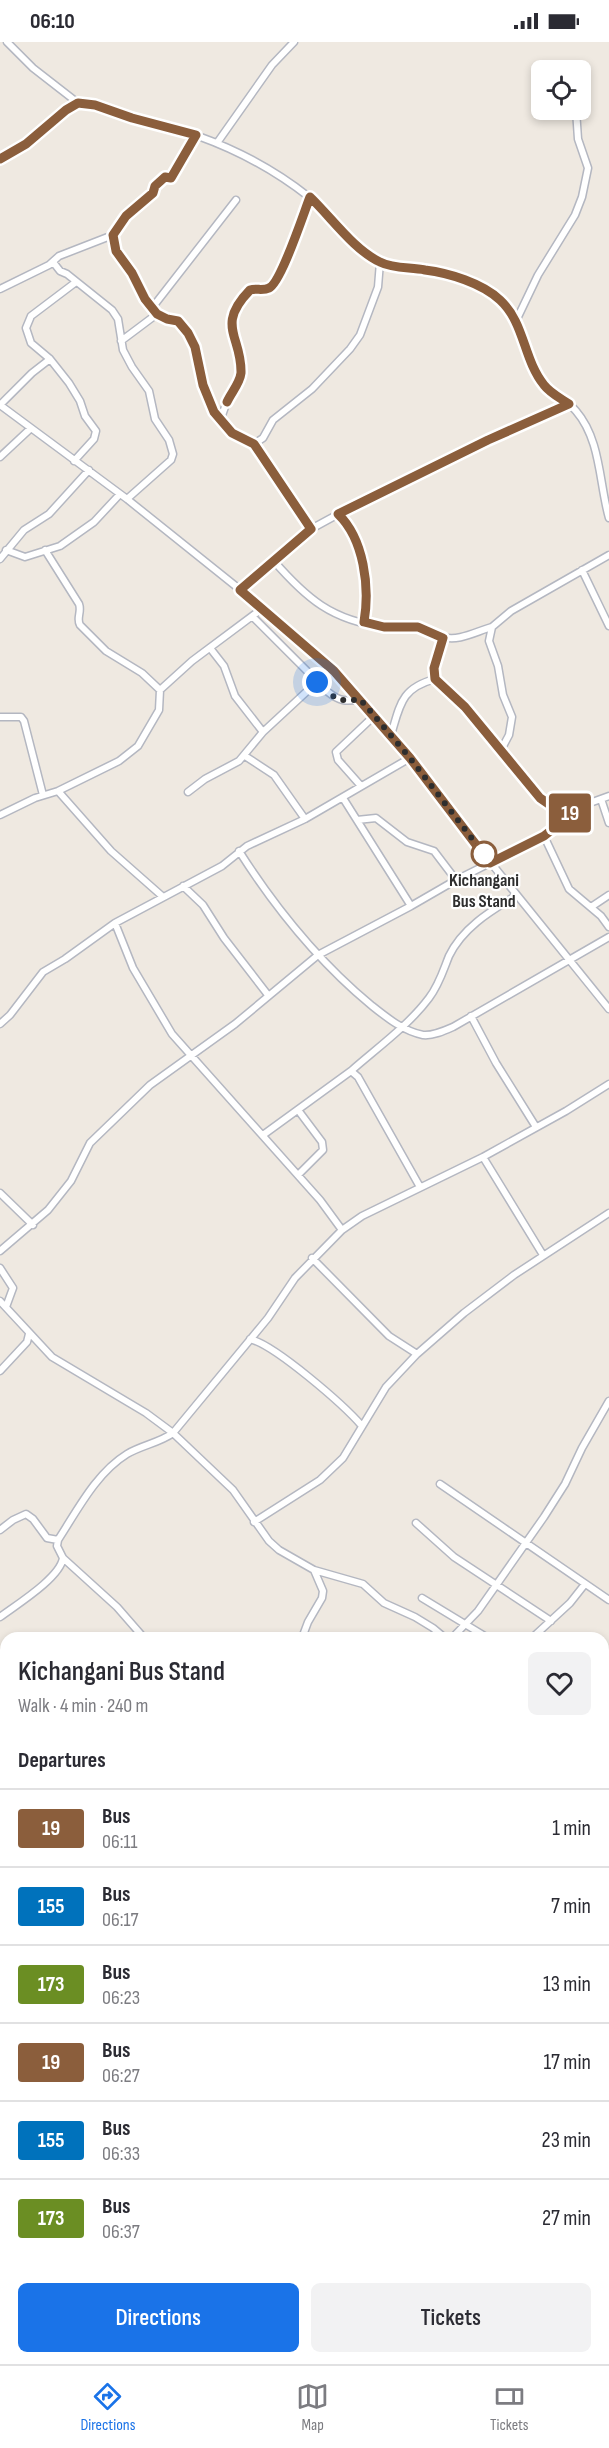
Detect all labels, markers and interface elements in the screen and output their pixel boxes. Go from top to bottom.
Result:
text: 06:10 [30,8,75,35]
map controls [531,60,591,120]
button: locate [531,60,591,120]
your location [302,667,332,697]
line badge: 19 [543,794,597,832]
text: 19 [561,801,579,826]
marker: Kichangani Bus Stand [471,841,497,867]
place label: Kichangani Bus Stand [449,870,519,912]
button: heart [528,1652,591,1715]
text: Kichangani Bus Stand [18,1655,225,1688]
text: Walk · 4 min · 240 m [18,1694,148,1718]
text: Departures [18,1747,106,1774]
text: Bus [102,1803,131,1830]
text: 1 min [552,1815,591,1842]
text: 19 [42,1816,60,1841]
text: 06:11 [102,1830,137,1854]
text: Bus [102,1881,131,1908]
text: 7 min [551,1893,591,1920]
text: 155 [38,1894,64,1919]
text: 06:17 [102,1908,138,1932]
text: Bus [102,1959,131,1986]
text: 13 min [543,1971,591,1998]
text: 173 [38,1972,64,1997]
text: 06:23 [102,1986,140,2010]
text: Bus [102,2037,131,2064]
text: 17 min [543,2049,591,2076]
text: 19 [42,2050,60,2075]
text: 06:27 [102,2064,140,2088]
text: Bus [102,2115,131,2142]
text: 23 min [542,2127,591,2154]
text: 155 [38,2128,64,2153]
text: 06:33 [102,2142,140,2166]
text: Bus [102,2193,131,2220]
text: 27 min [542,2205,591,2232]
text: 173 [38,2206,64,2231]
text: 06:37 [102,2220,140,2244]
button: Directions [18,2283,299,2352]
button: Tickets [311,2283,591,2352]
tab: Directions [80,2380,135,2435]
tab: Map [296,2380,329,2435]
tab: Tickets [490,2380,529,2435]

